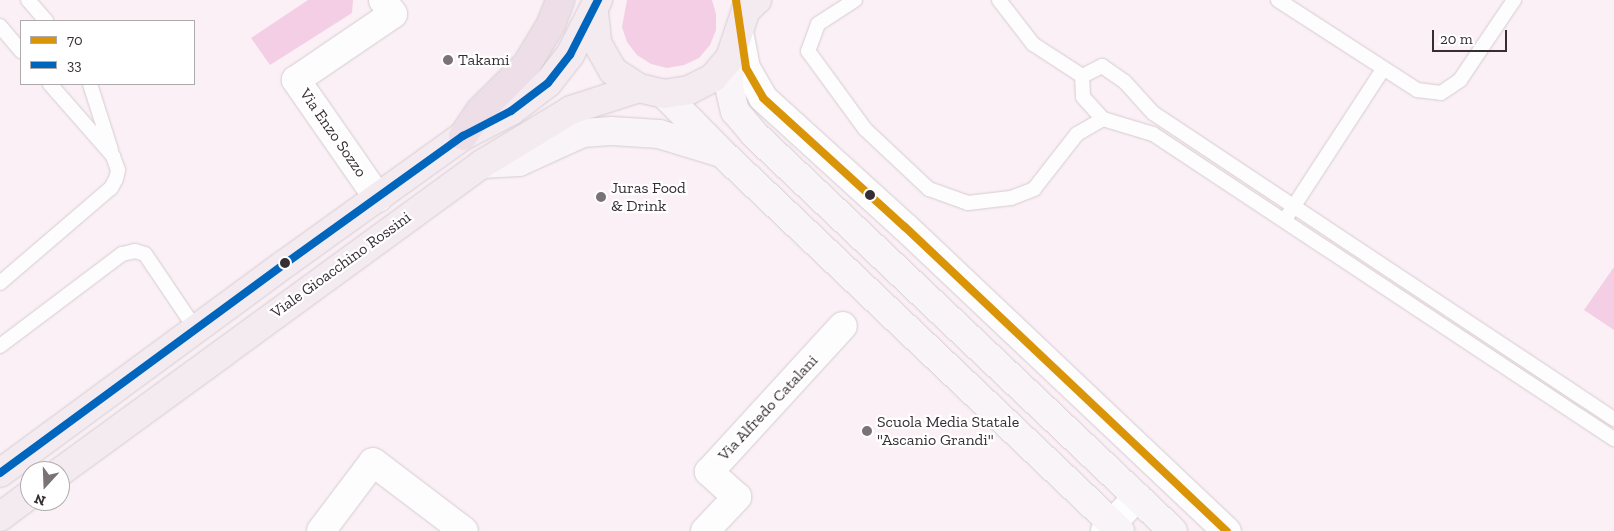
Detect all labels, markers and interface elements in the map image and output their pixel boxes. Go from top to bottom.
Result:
legend [20,20,195,85]
scale bar [1434,20,1509,52]
text: 20 m [1440,30,1473,48]
text: 70 [67,31,83,49]
place label: Takami [458,50,510,70]
marker: Takami [442,54,454,66]
text: 33 [67,56,82,74]
street label: Via Enzo Sozzo [295,85,371,181]
place label: Juras Food & Drink [611,178,686,216]
unlabelled marker [865,190,875,200]
marker: Juras Food & Drink [595,191,607,203]
street label: Viale Gioacchino Rossini [267,208,415,322]
unlabelled marker [280,258,290,268]
street label: Via Alfredo Catalani [714,351,822,465]
place label: Scuola Media Statale "Ascanio Grandi" [877,412,1019,450]
marker: Scuola Media Statale "Ascanio Grandi" [861,425,873,437]
north arrow [20,461,70,511]
text: N [32,490,48,509]

